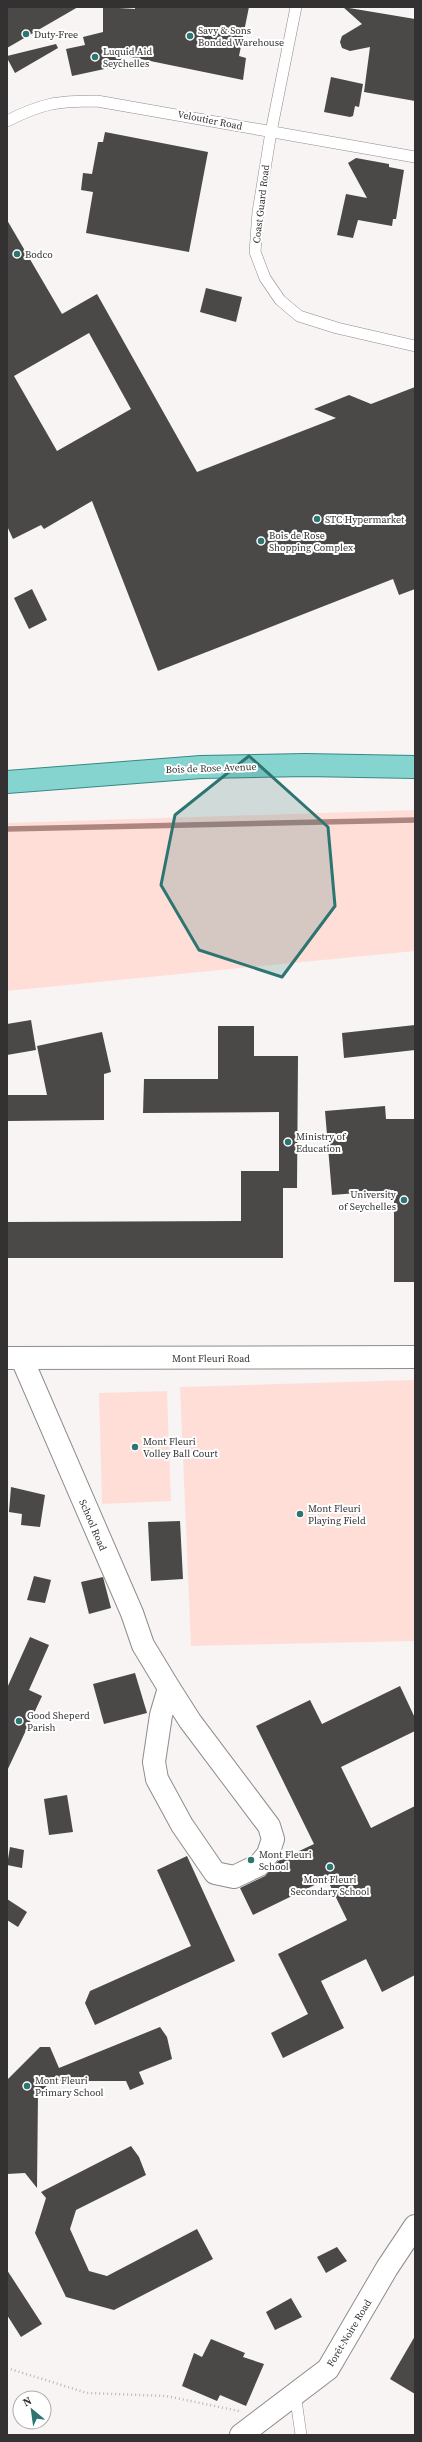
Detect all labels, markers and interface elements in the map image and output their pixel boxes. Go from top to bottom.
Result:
place label: Savy & Sons Bonded Warehouse [198,24,284,49]
place label: Duty-Free [34,28,78,41]
marker: Duty-Free [21,29,31,39]
marker: Savy & Sons Bonded Warehouse [185,31,195,41]
place label: Luquid Aid Seychelles [103,45,152,70]
marker: Luquid Aid Seychelles [90,52,100,62]
street label: Veloutier Road [176,107,244,133]
street label: Coast Guard Road [250,164,272,244]
place label: Bodco [25,248,53,261]
marker: Bodco [12,249,22,259]
place label: STC Hypermarket [325,513,405,526]
marker: STC Hypermarket [312,514,322,524]
place label: Bois de Rose Shopping Complex [269,529,354,554]
marker: Bois de Rose Shopping Complex [256,536,266,546]
street label: Bois de Rose Avenue [165,760,257,776]
place label: Ministry of Education [296,1130,347,1155]
marker: Ministry of Education [283,1137,293,1147]
place label: University of Seychelles [338,1188,397,1213]
marker: University of Seychelles [399,1195,409,1205]
street label: Mont Fleuri Road [172,1352,250,1365]
place label: Mont Fleuri Volley Ball Court [143,1435,218,1460]
marker: Mont Fleuri Volley Ball Court [130,1442,140,1452]
street label: School Road [76,1497,110,1553]
place label: Mont Fleuri Playing Field [308,1502,366,1527]
marker: Mont Fleuri Playing Field [295,1509,305,1519]
place label: Good Sheperd Parish [27,1709,90,1734]
marker: Good Sheperd Parish [14,1716,24,1726]
place label: Mont Fleuri School [259,1848,312,1873]
marker: Mont Fleuri School [246,1855,256,1865]
marker: Mont Fleuri Secondary School [325,1862,335,1872]
place label: Mont Fleuri Secondary School [291,1873,369,1898]
place label: Mont Fleuri Primary School [35,2074,104,2099]
marker: Mont Fleuri Primary School [22,2081,32,2091]
street label: Forêt-Noire Road [324,2297,374,2369]
north arrow [12,2390,52,2430]
text: N [20,2393,35,2410]

